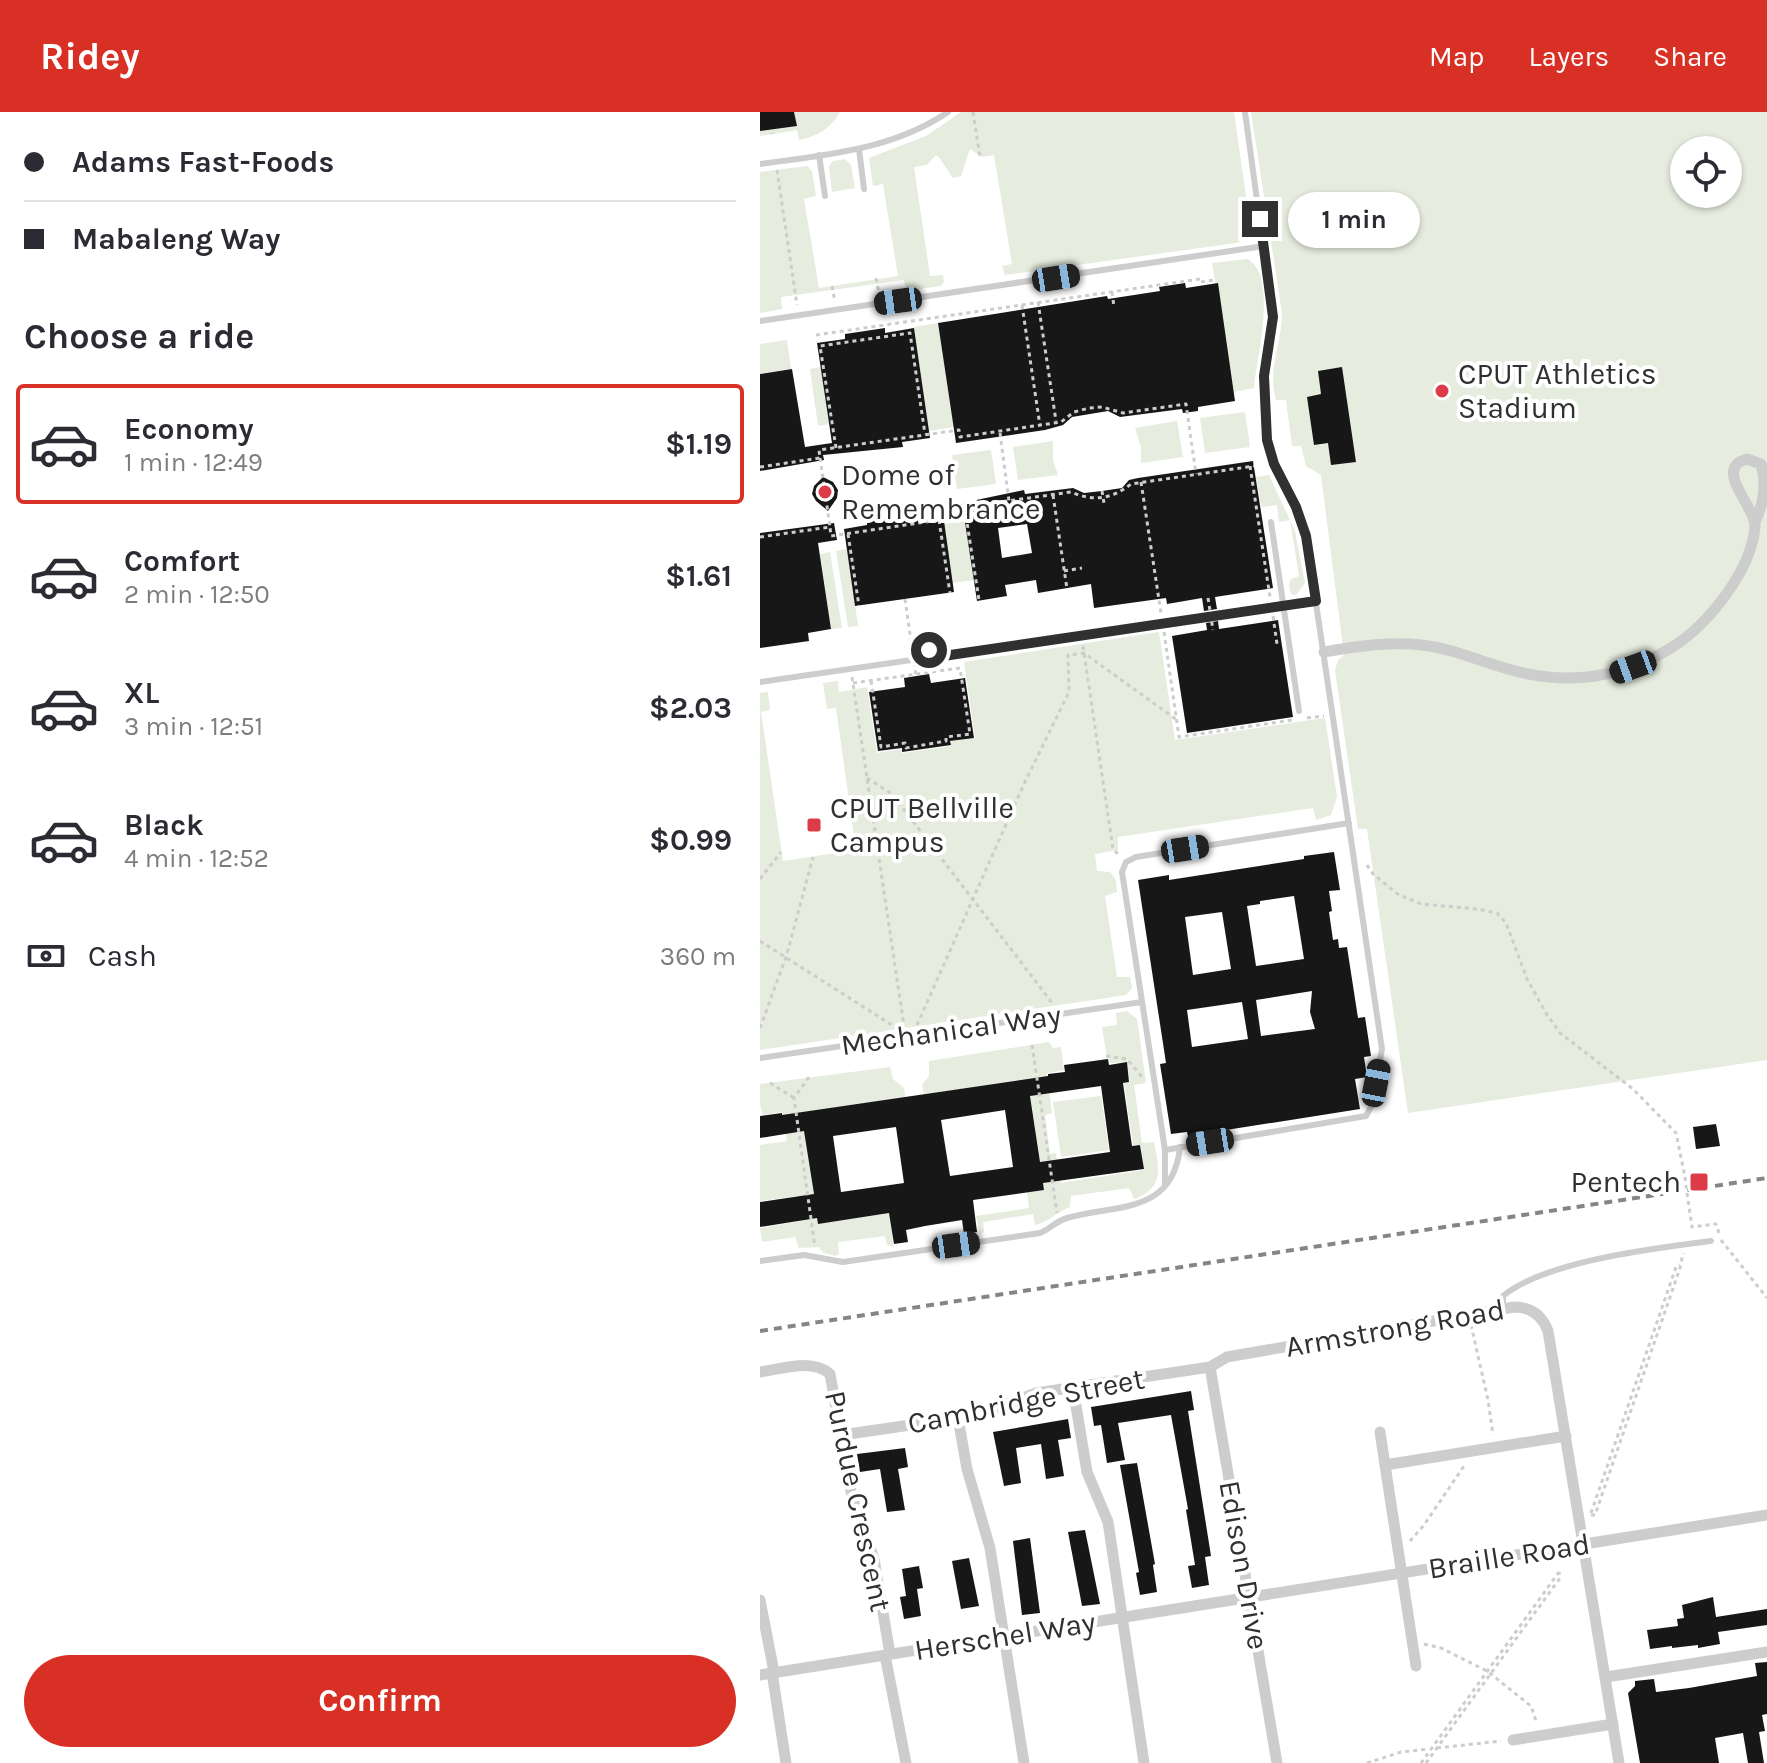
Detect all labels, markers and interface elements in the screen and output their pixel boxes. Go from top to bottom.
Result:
text: Ridey [40,34,140,79]
text: Map [1429,40,1484,73]
text: Layers [1528,40,1609,73]
text: Share [1653,40,1727,73]
map controls [1670,136,1742,208]
button: locate [1670,136,1742,208]
text: Adams Fast-Foods [72,144,334,180]
callout: 1 min [1288,191,1420,247]
route end [1242,201,1278,237]
text: 1 min [1321,204,1387,235]
text: Mabaleng Way [72,221,280,257]
car [1030,262,1082,294]
car [873,286,923,316]
text: Choose a ride [24,315,254,357]
place label: CPUT Athletics Stadium [1458,356,1657,426]
marker: CPUT Athletics Stadium [1433,382,1451,400]
icon: car [28,408,100,480]
text: Economy [124,411,254,447]
text: $1.19 [665,426,732,462]
text: 1 min · 12:49 [124,447,263,478]
place label: Dome of Remembrance [841,457,1040,527]
marker: Dome of Remembrance [816,483,834,501]
icon: car [28,540,100,612]
text: Comfort [124,543,240,579]
text: $1.61 [665,558,732,594]
text: 2 min · 12:50 [124,579,270,610]
route start [911,632,947,668]
car [1606,648,1660,686]
icon: car [28,672,100,744]
text: XL [124,675,159,711]
text: $2.03 [649,690,732,726]
text: 3 min · 12:51 [124,711,263,742]
place label: CPUT Bellville Campus [830,790,1014,860]
icon: car [28,804,100,876]
text: Black [124,807,204,843]
marker: CPUT Bellville Campus [805,816,823,834]
text: $0.99 [649,822,732,858]
car [1159,833,1211,865]
text: 4 min · 12:52 [124,843,269,874]
icon: cash [24,934,68,978]
text: Cash [88,938,157,974]
text: 360 m [660,941,736,972]
street label: Mechanical Way [839,997,1063,1063]
car [1360,1057,1392,1109]
car [1184,1126,1236,1158]
place label: Pentech [1571,1164,1681,1200]
marker: Pentech [1688,1171,1710,1193]
car [931,1230,981,1260]
street label: Armstrong Road [1283,1291,1507,1365]
street label: Cambridge Street [905,1360,1147,1442]
street label: Purdue Crescent [817,1387,899,1615]
street label: Edison Drive [1211,1478,1277,1652]
street label: Braille Road [1426,1525,1592,1587]
street label: Herschel Way [912,1604,1098,1668]
button: Confirm [24,1655,736,1747]

